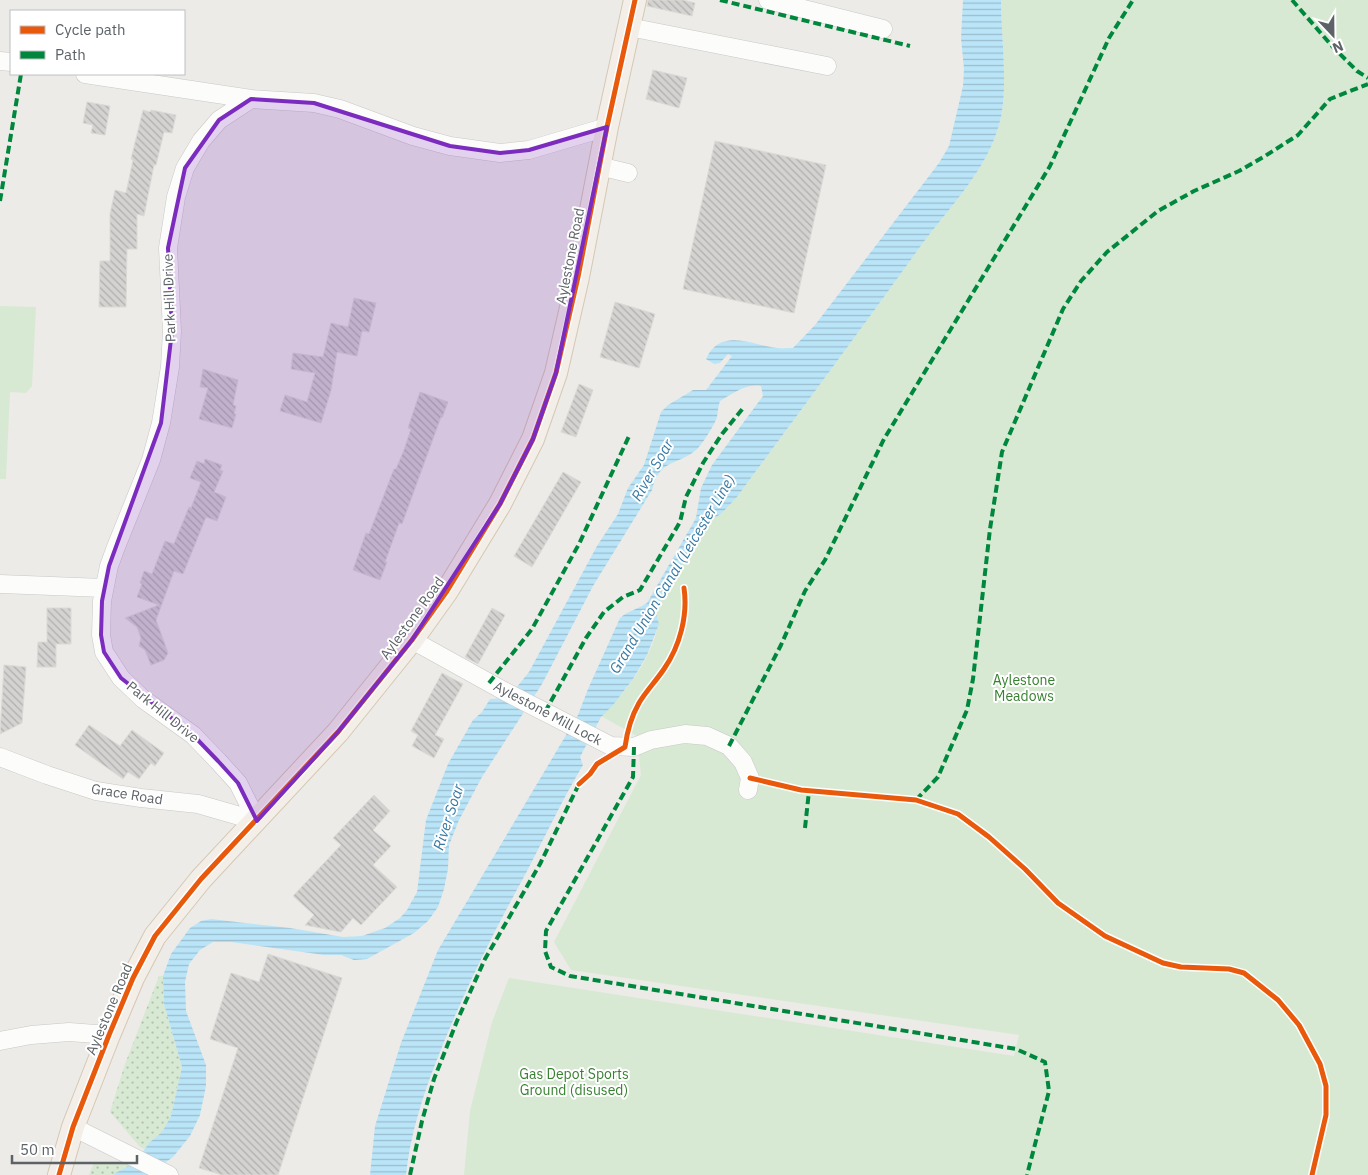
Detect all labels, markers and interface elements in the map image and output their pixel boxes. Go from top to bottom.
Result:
legend [10,10,185,75]
north arrow [1308,10,1358,60]
text: Cycle path [55,20,126,39]
text: N [1330,37,1346,57]
text: Path [55,45,86,64]
street label: Aylestone Road [552,206,588,306]
street label: Park Hill Drive [158,253,180,342]
water label: River Soar [627,435,678,504]
water label: Grand Union Canal (Leicester Line) [605,471,739,677]
street label: Aylestone Road [376,573,448,663]
park label: Aylestone Meadows [993,671,1055,705]
street label: Park Hill Drive [123,677,203,747]
street label: Aylestone Mill Lock [491,677,606,750]
street label: Grace Road [90,779,164,809]
water label: River Soar [428,781,468,852]
street label: Aylestone Road [82,960,136,1058]
park label: Gas Depot Sports Ground (disused) [519,1065,629,1099]
scale bar [12,1132,138,1164]
text: 50 m [20,1140,55,1159]

